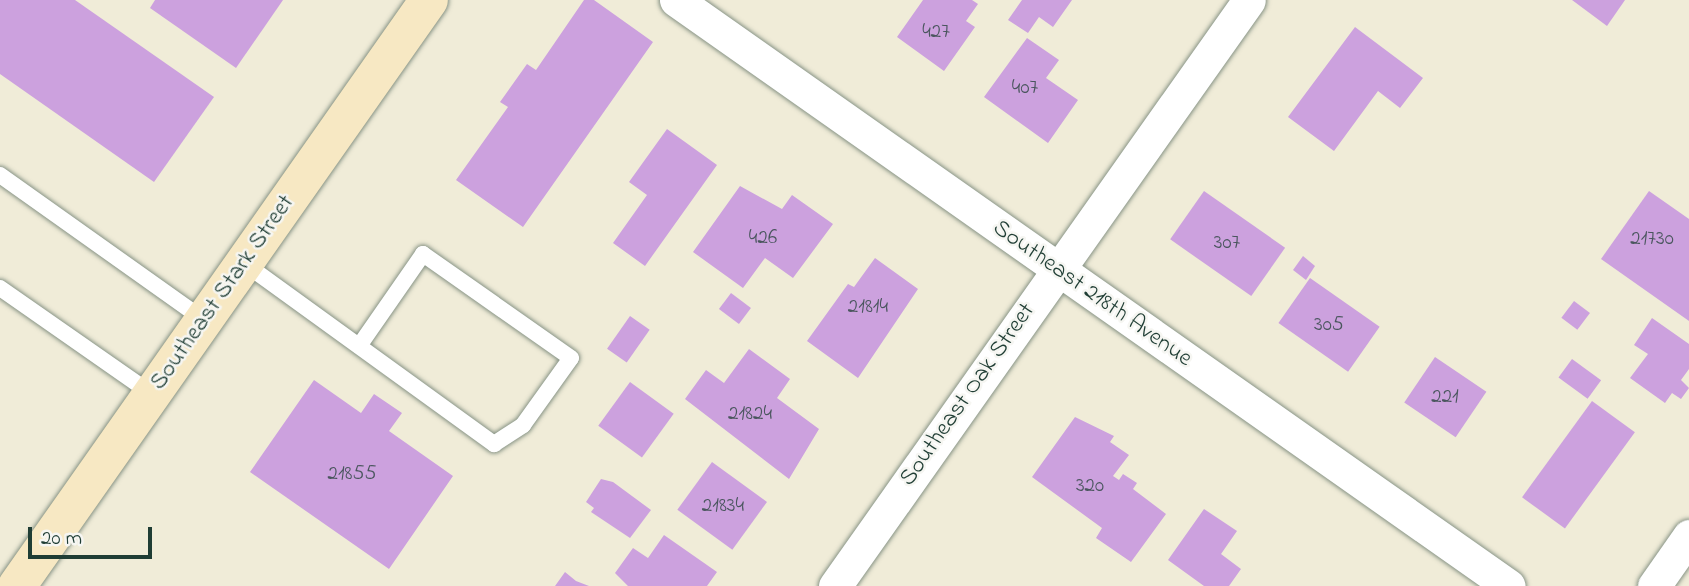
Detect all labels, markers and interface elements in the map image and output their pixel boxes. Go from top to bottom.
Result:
house number: 427 [922,19,950,45]
house number: 407 [1012,75,1038,101]
street label: Southeast Stark Street [145,190,301,396]
street label: Southeast 218th Avenue [987,214,1197,374]
house number: 426 [749,225,777,251]
house number: 21730 [1630,226,1674,252]
house number: 307 [1214,230,1240,256]
house number: 21814 [848,294,888,320]
street label: Southeast Oak Street [894,298,1042,492]
house number: 305 [1314,312,1344,338]
house number: 221 [1431,384,1459,410]
house number: 21824 [728,401,772,427]
house number: 21855 [327,461,377,487]
house number: 320 [1076,473,1104,499]
house number: 21834 [702,493,744,519]
scale bar [32,512,156,556]
text: 20 m [41,524,82,554]

